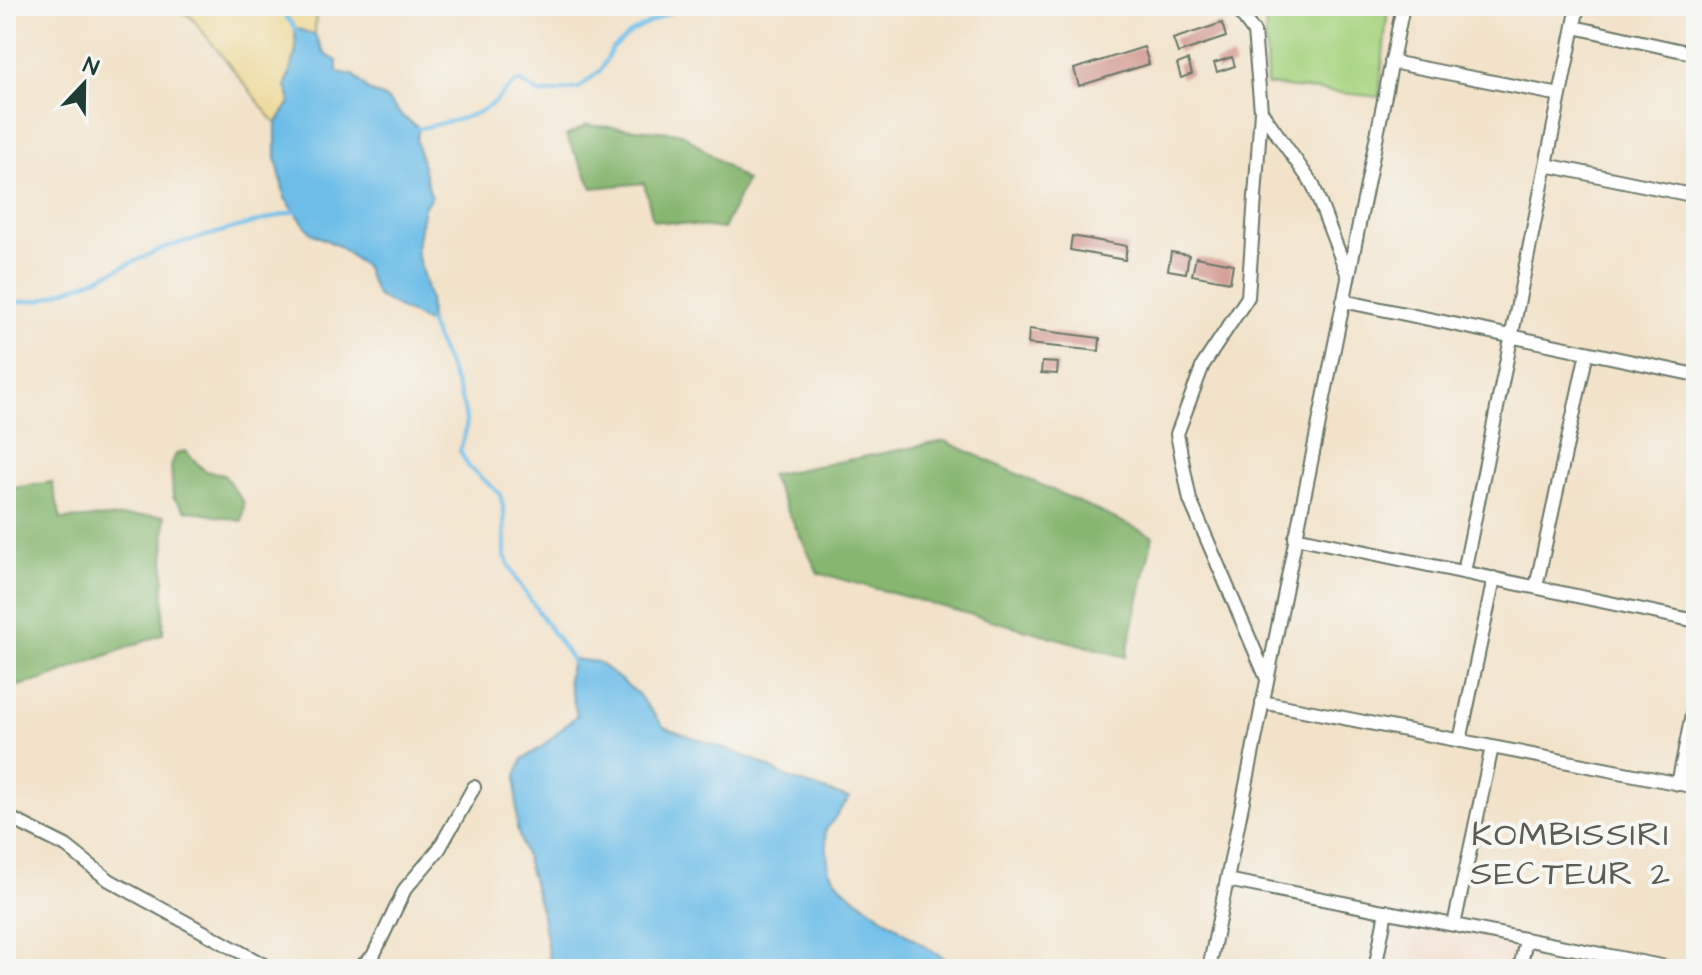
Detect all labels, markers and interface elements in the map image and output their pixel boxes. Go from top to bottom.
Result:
north arrow [44,44,124,124]
text: N [79,50,103,84]
district label: KOMBISSIRI SECTEUR 2 [1470,811,1672,898]

